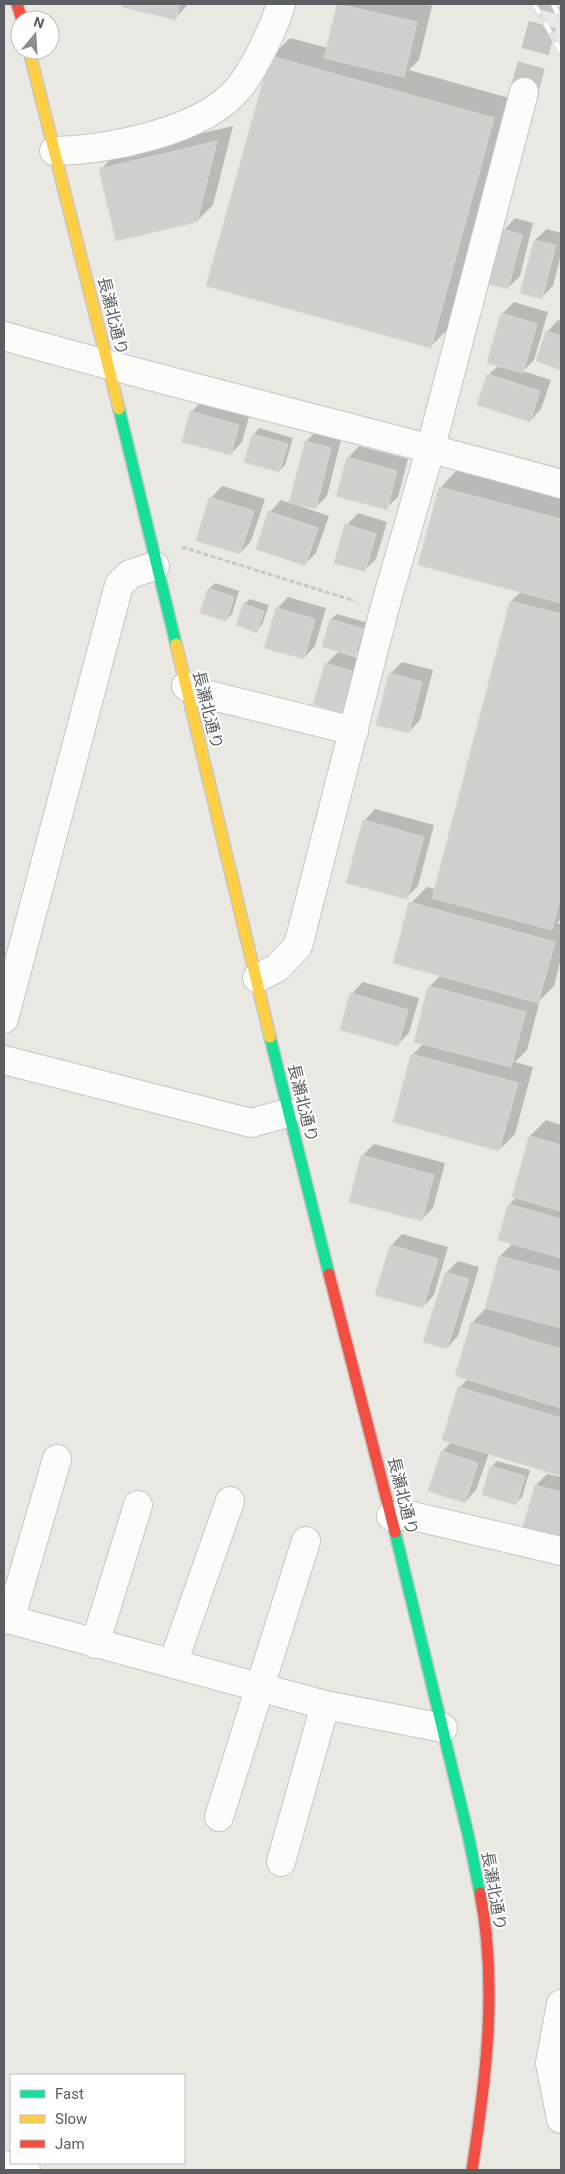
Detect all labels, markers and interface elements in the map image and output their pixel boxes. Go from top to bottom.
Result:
north arrow [10,10,60,60]
text: N [32,13,46,32]
street label: 長瀬北通り [94,275,132,357]
street label: 長瀬北通り [189,669,227,751]
street label: 長瀬北通り [284,1062,322,1144]
street label: 長瀬北通り [384,1455,422,1537]
street label: 長瀬北通り [478,1850,510,1932]
legend [10,2074,185,2164]
text: Fast [55,2085,84,2103]
text: Slow [55,2110,87,2128]
text: Jam [55,2135,85,2153]

